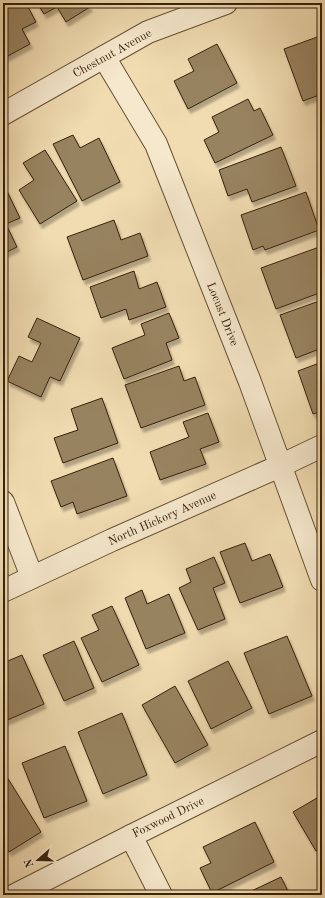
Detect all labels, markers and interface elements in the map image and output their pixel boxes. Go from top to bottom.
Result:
street label: Chestnut Avenue [71,27,154,80]
street label: Locust Drive [204,281,240,348]
street label: North Hickory Avenue [106,489,219,548]
street label: Foxwood Drive [131,795,207,840]
north arrow [18,840,58,880]
text: N [23,857,37,869]

